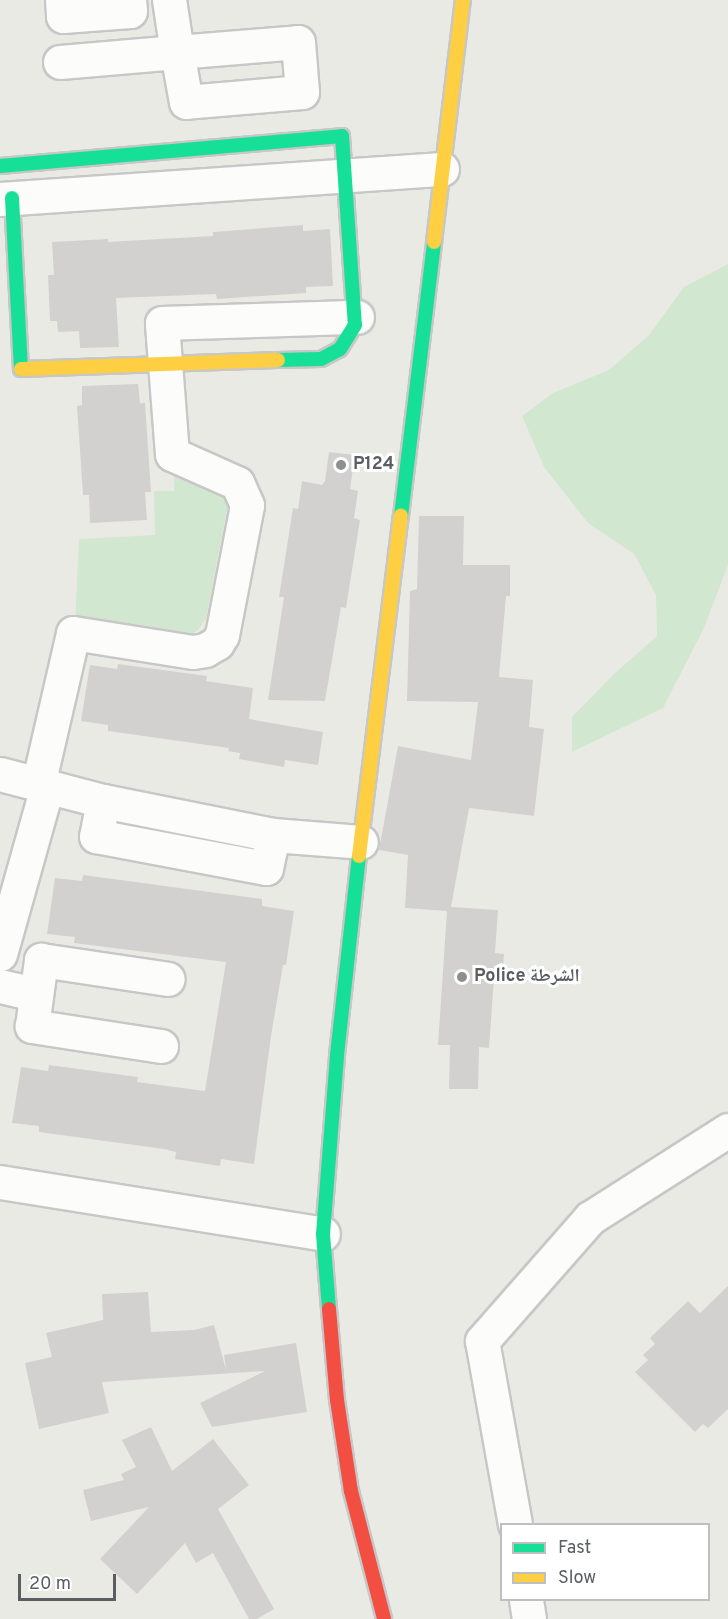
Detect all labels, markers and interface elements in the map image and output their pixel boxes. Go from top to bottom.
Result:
place label: P124 [353,454,394,476]
marker: P124 [334,458,348,472]
place label: Police الشرطة [474,966,580,988]
marker: Police الشرطة [455,970,469,984]
legend [500,1523,710,1601]
text: Fast [558,1537,591,1560]
scale bar [21,1562,118,1600]
text: Slow [558,1567,596,1590]
text: 20 m [29,1573,71,1596]

